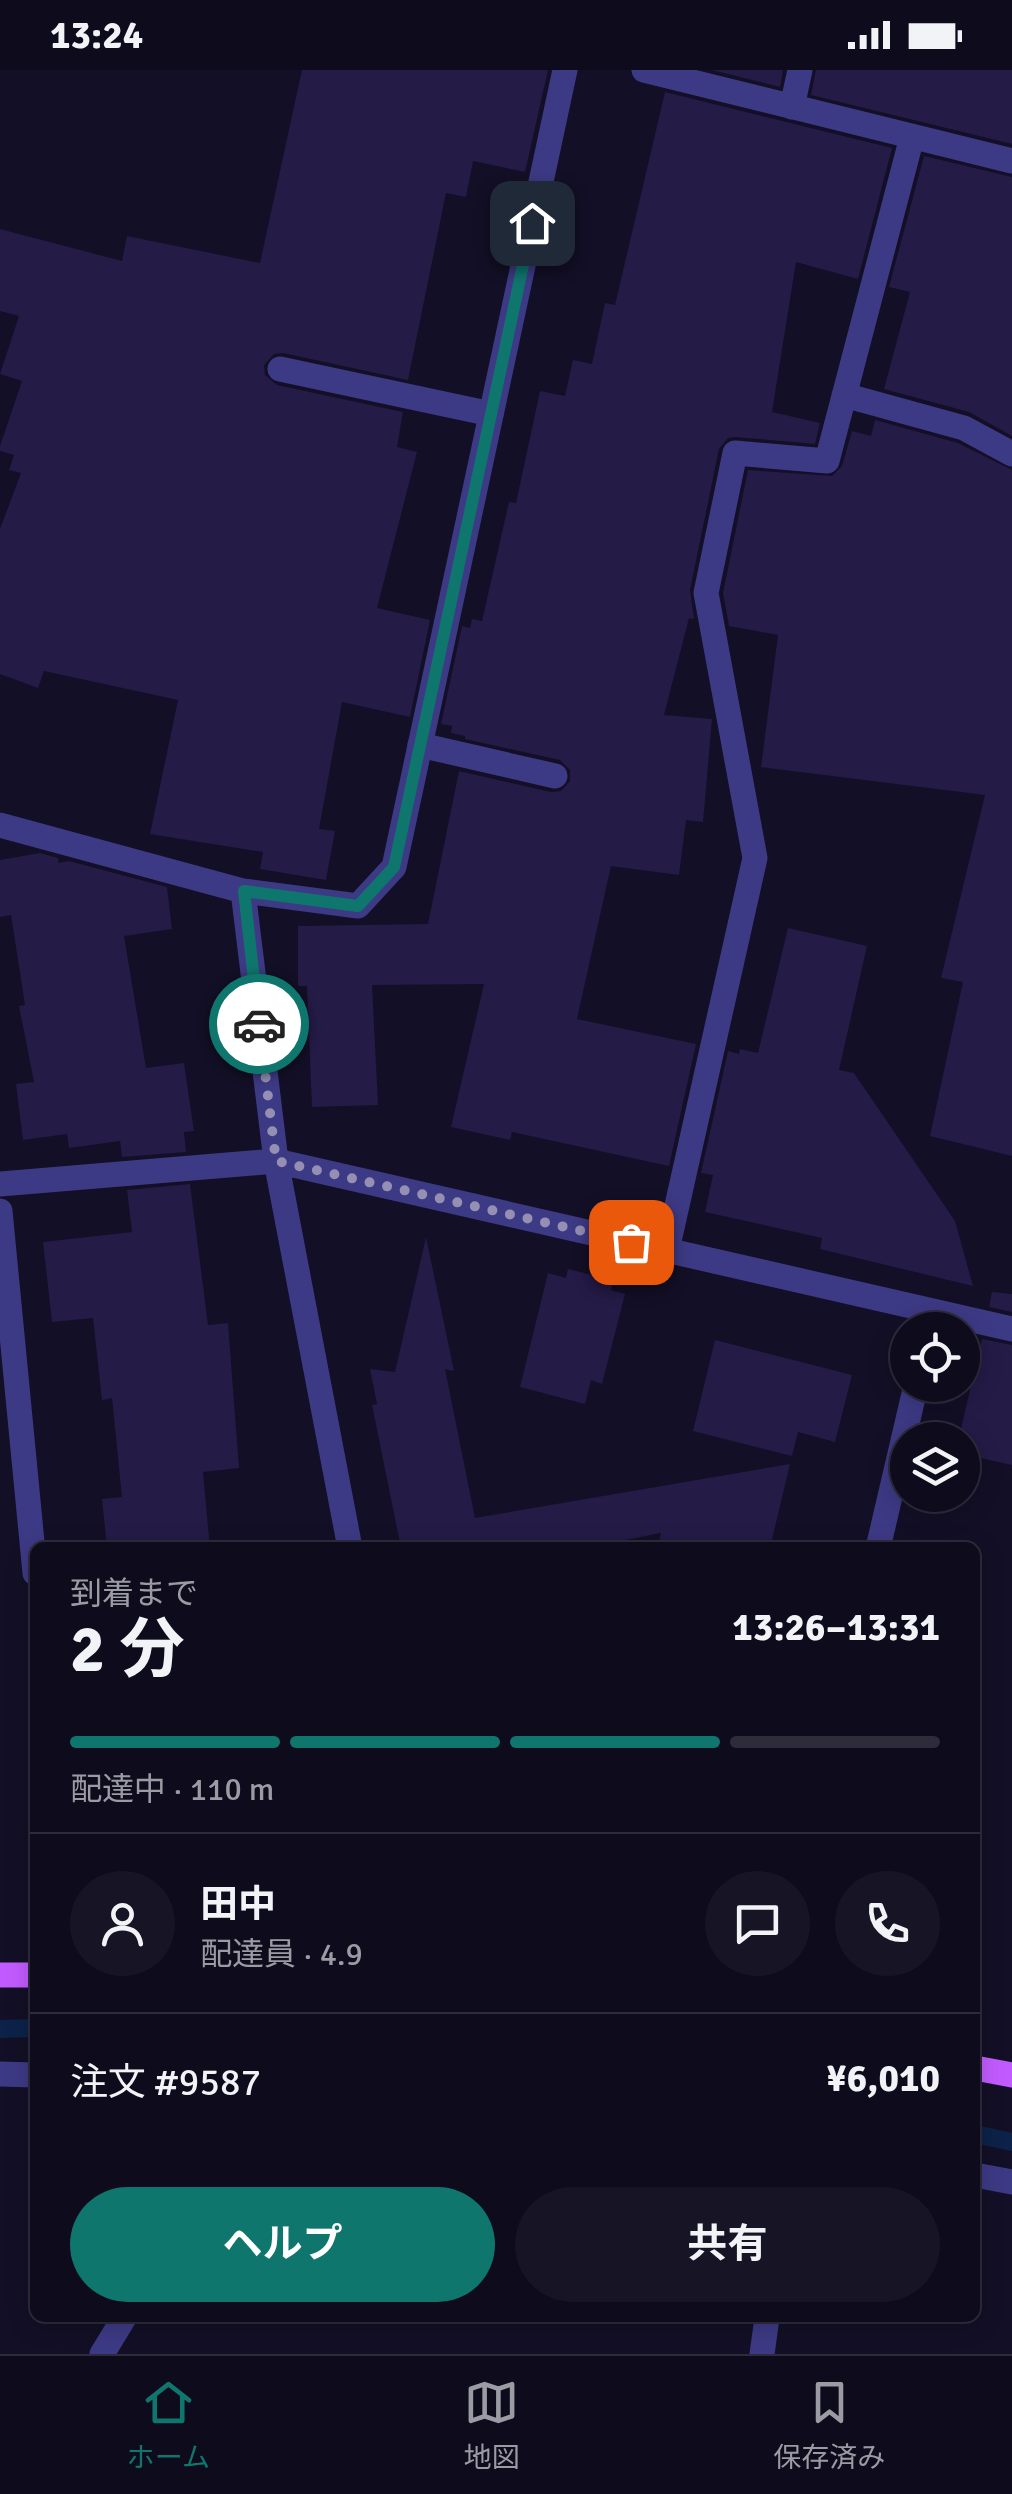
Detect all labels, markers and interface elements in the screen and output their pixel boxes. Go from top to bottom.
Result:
text: 13:24 [50,12,143,59]
pin [490,181,575,266]
icon: home [505,196,560,251]
courier [209,974,309,1074]
icon: car [232,997,287,1052]
pin [589,1200,674,1285]
icon: bag [604,1215,659,1270]
map controls [890,1312,980,1512]
button: locate [890,1312,980,1402]
button: layers [890,1422,980,1512]
text: 到着まで [70,1574,198,1613]
text: 13:26–13:31 [732,1604,940,1651]
text: 2 分 [70,1610,184,1690]
text: 配達中 · 110 m [70,1770,274,1809]
button: person [70,1871,175,1976]
button: chat [705,1871,810,1976]
button: phone [835,1871,940,1976]
text: 田中 [200,1881,276,1928]
text: 配達員 · 4.9 [200,1935,363,1974]
text: ¥6,010 [826,2055,940,2102]
text: 注文 #9587 [70,2059,261,2106]
button: ヘルプ [70,2187,495,2302]
button: 共有 [515,2187,940,2302]
tab: ホーム [127,2375,210,2475]
tab: 地図 [464,2375,520,2475]
tab: 保存済み [773,2375,885,2475]

